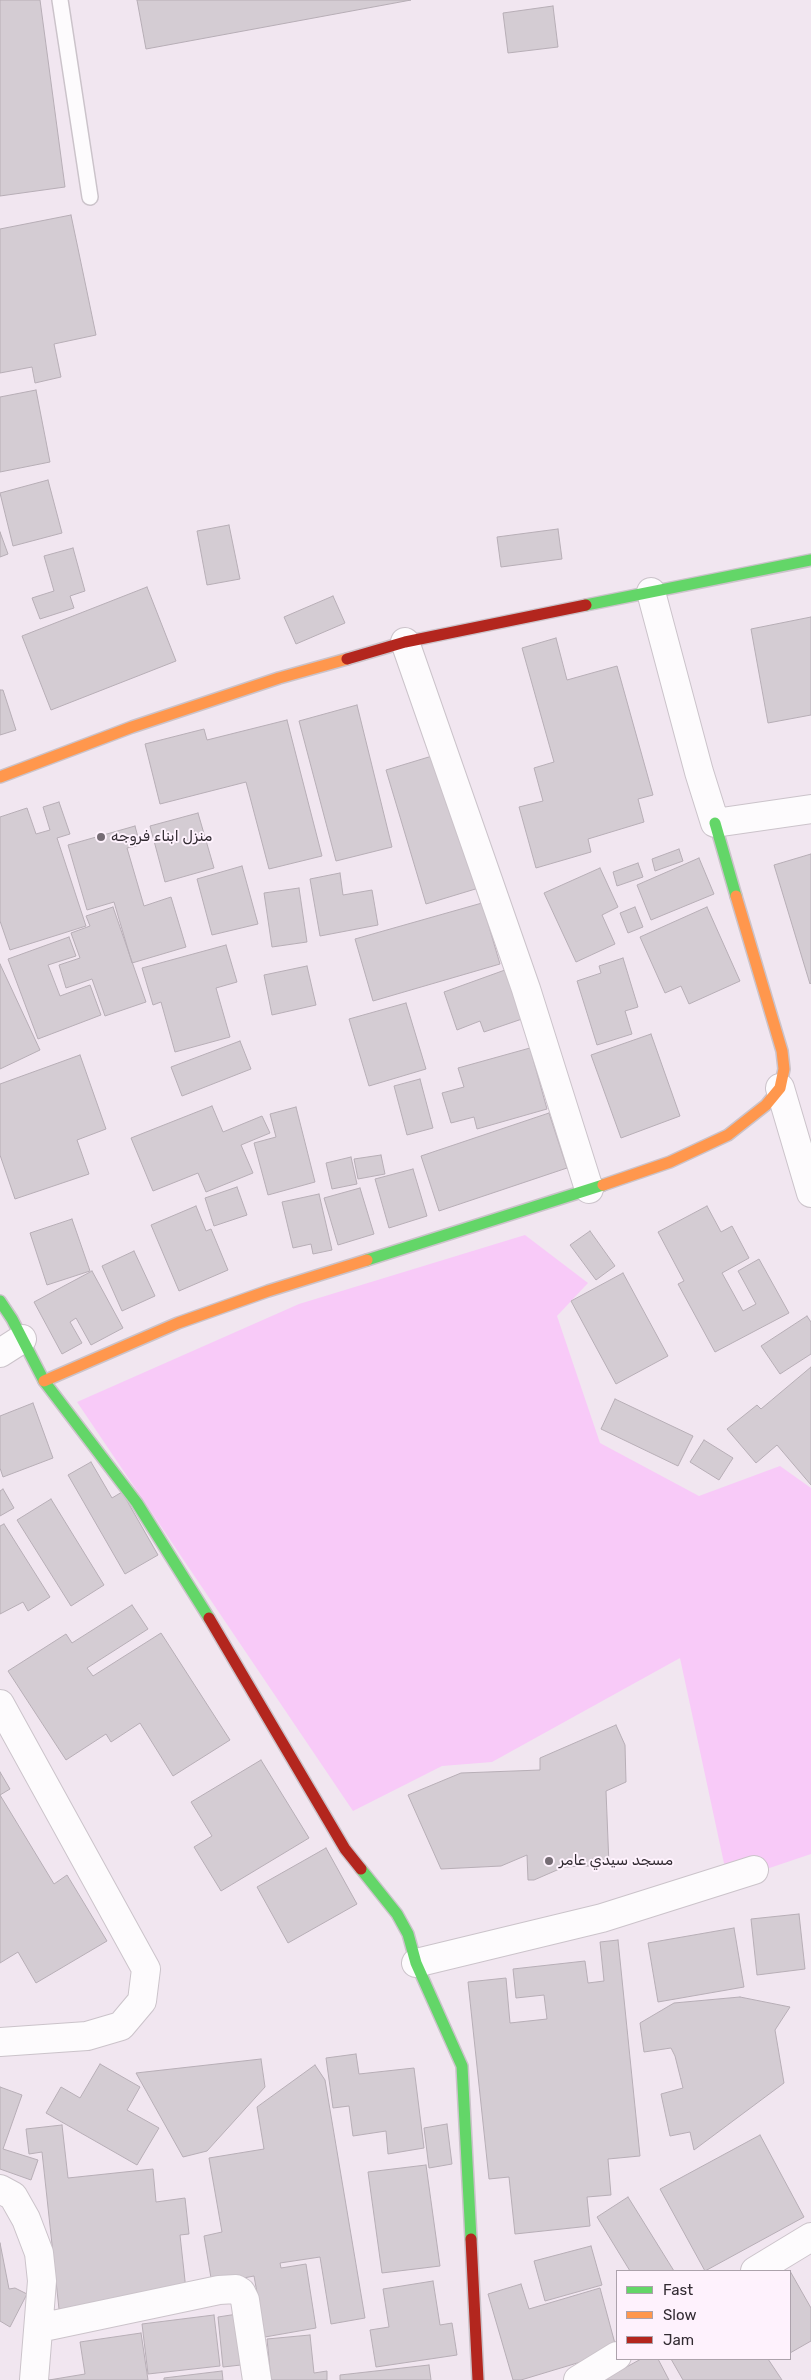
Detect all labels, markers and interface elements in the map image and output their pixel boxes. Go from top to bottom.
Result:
place label: منزل ابناء فروجه [111,828,212,846]
marker: منزل ابناء فروجه [95,831,107,843]
place label: مسجد سيدي عامر [559,1852,673,1870]
marker: مسجد سيدي عامر [543,1855,555,1867]
legend [616,2270,791,2360]
text: Fast [663,2281,693,2299]
text: Slow [663,2306,696,2324]
text: Jam [663,2331,694,2349]

